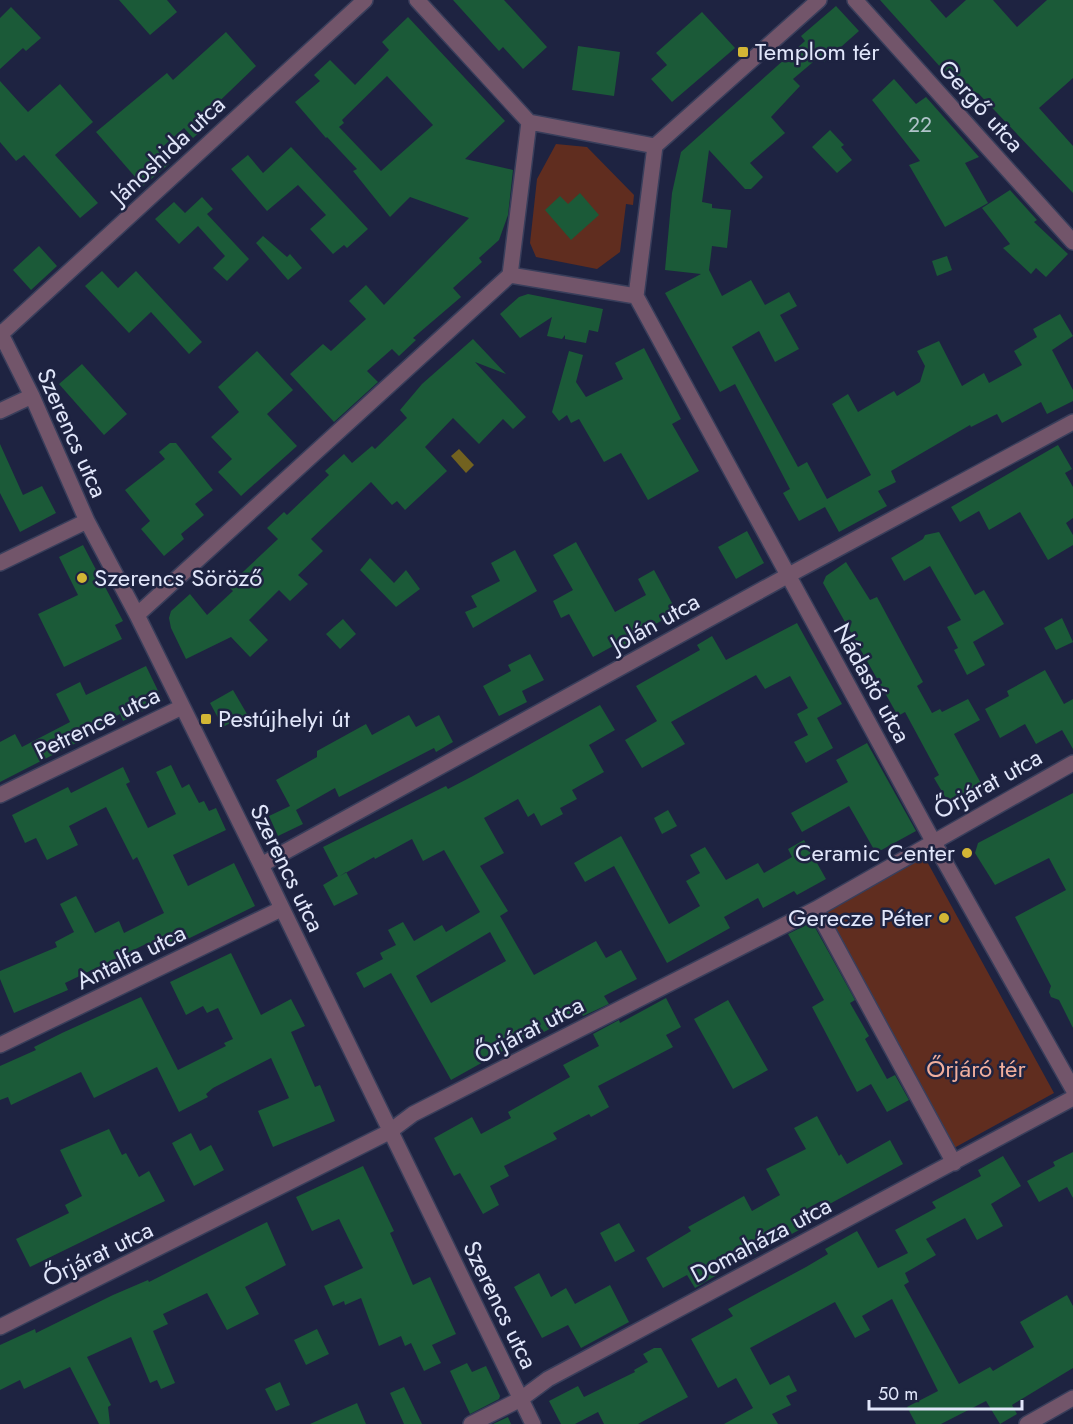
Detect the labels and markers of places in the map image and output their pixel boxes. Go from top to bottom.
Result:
place label: Templom tér [755,34,880,69]
marker: Templom tér [736,45,750,59]
place label: Szerencs Söröző [94,560,262,595]
marker: Szerencs Söröző [75,571,89,585]
place label: Pestújhelyi út [218,701,350,736]
marker: Pestújhelyi út [199,712,213,726]
place label: Ceramic Center [795,835,956,870]
marker: Ceramic Center [960,846,974,860]
place label: Gerecze Péter [788,900,933,935]
marker: Gerecze Péter [937,911,951,925]

